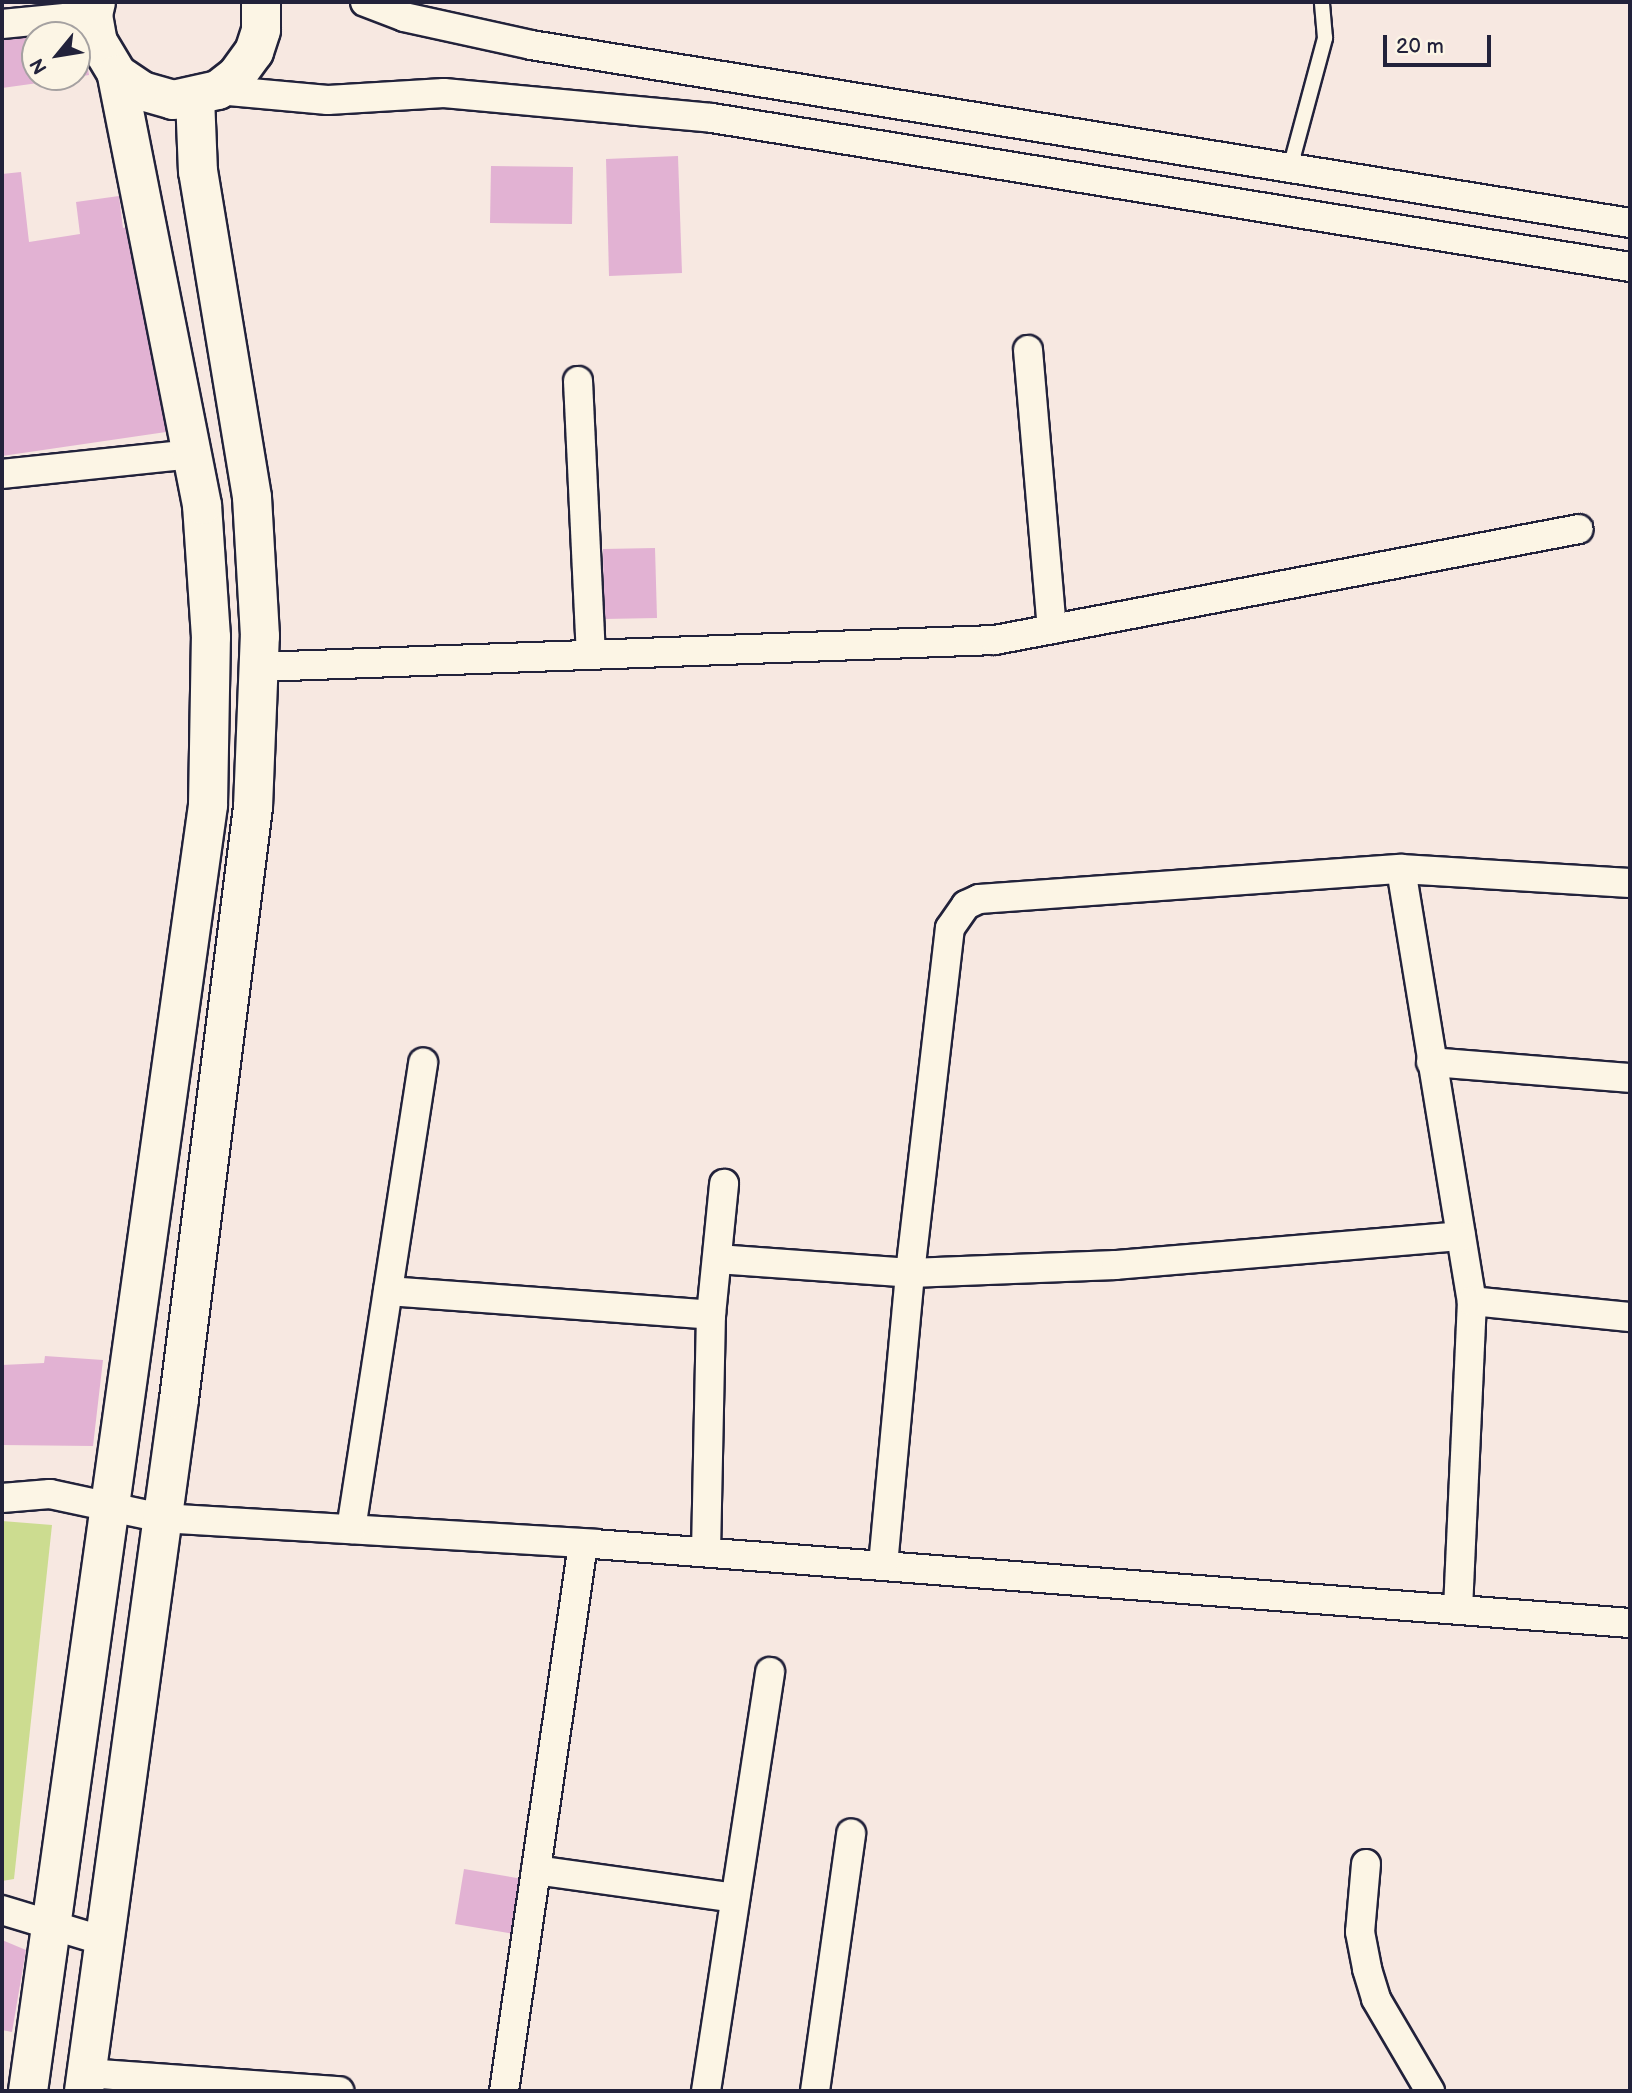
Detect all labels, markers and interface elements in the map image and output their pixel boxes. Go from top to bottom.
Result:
north arrow [21,21,91,91]
scale bar [1387,21,1496,65]
text: 20 m [1396,34,1444,59]
text: N [26,54,53,78]

